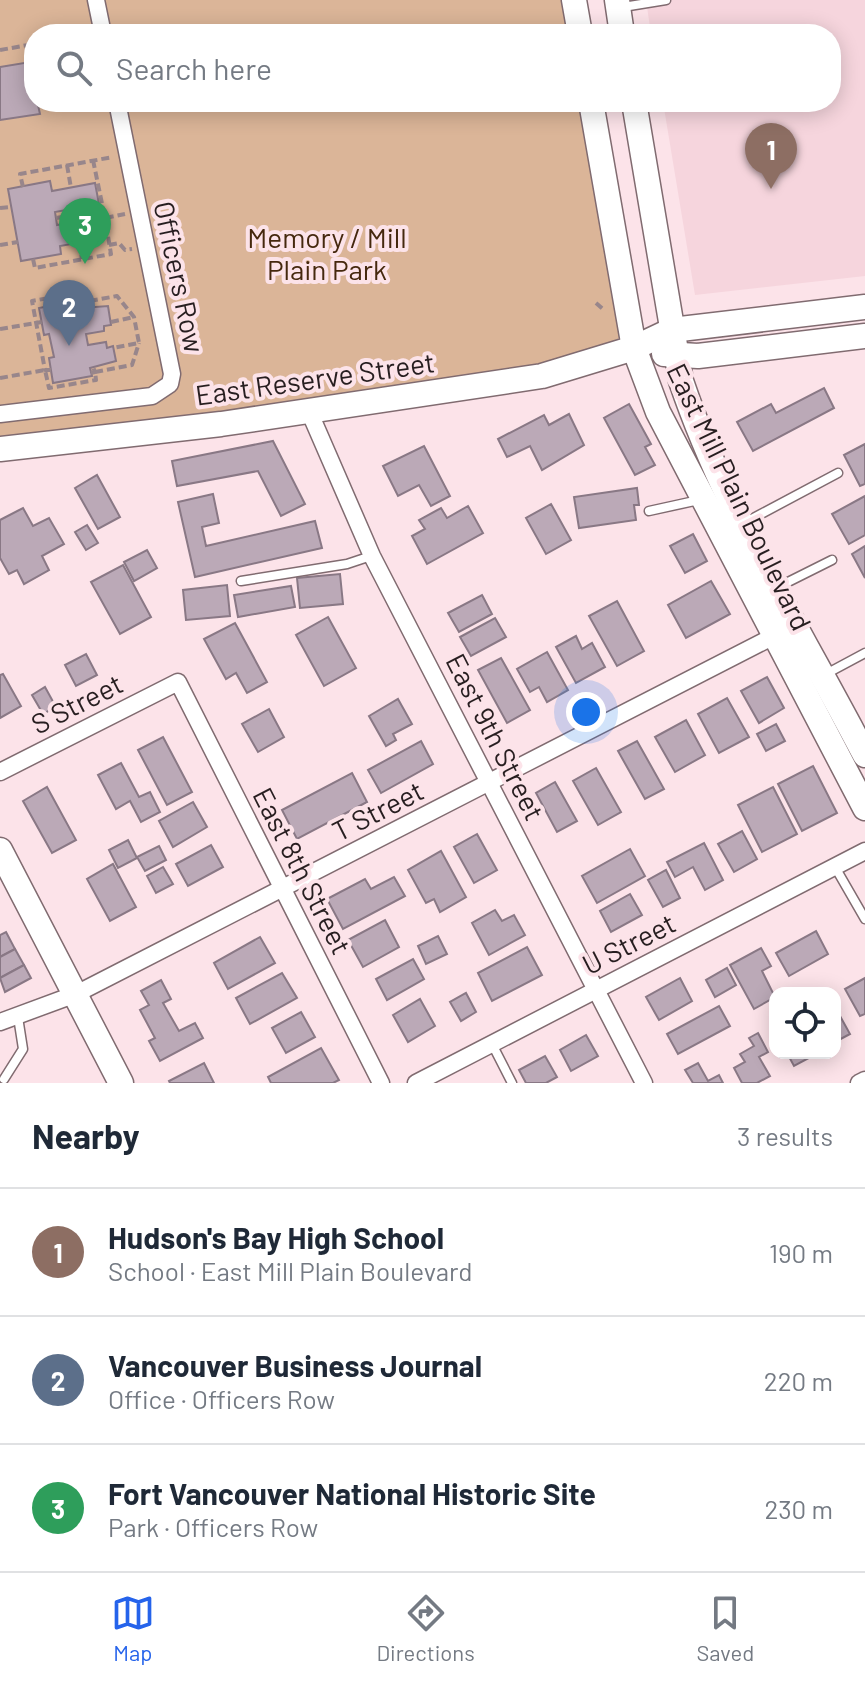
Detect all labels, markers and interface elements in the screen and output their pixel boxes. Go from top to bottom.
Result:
search box [24,24,841,112]
icon: search [52,46,96,90]
text: Search here [116,50,272,86]
pin: 1 [745,123,797,189]
pin: 3 [59,198,111,264]
street label: Officers Row [147,198,213,356]
park label: Memory / Mill Plain Park [247,220,407,286]
pin: 2 [43,280,95,346]
street label: East Reserve Street [193,344,437,412]
street label: East Mill Plain Boulevard [660,358,819,636]
street label: East 9th Street [439,648,552,826]
street label: S Street [25,666,128,741]
your location [566,692,606,732]
street label: T Street [326,773,429,847]
street label: East 8th Street [246,782,359,960]
street label: U Street [576,905,681,981]
map controls [769,987,841,1059]
button: locate [769,987,841,1059]
text: Nearby [32,1115,140,1156]
text: 3 results [737,1120,833,1151]
text: Hudson's Bay High School [108,1219,444,1255]
text: 1 [53,1237,63,1268]
text: 190 m [769,1237,833,1268]
text: School · East Mill Plain Boulevard [108,1255,473,1286]
text: Vancouver Business Journal [108,1347,482,1383]
text: 2 [51,1365,65,1396]
text: 220 m [764,1365,833,1396]
text: Office · Officers Row [108,1383,335,1414]
text: Fort Vancouver National Historic Site [108,1475,596,1511]
text: 3 [51,1493,65,1524]
text: 230 m [764,1493,833,1524]
text: Park · Officers Row [108,1511,318,1542]
tab: Map [111,1591,155,1665]
tab: Directions [376,1591,475,1665]
tab: Saved [696,1591,754,1665]

